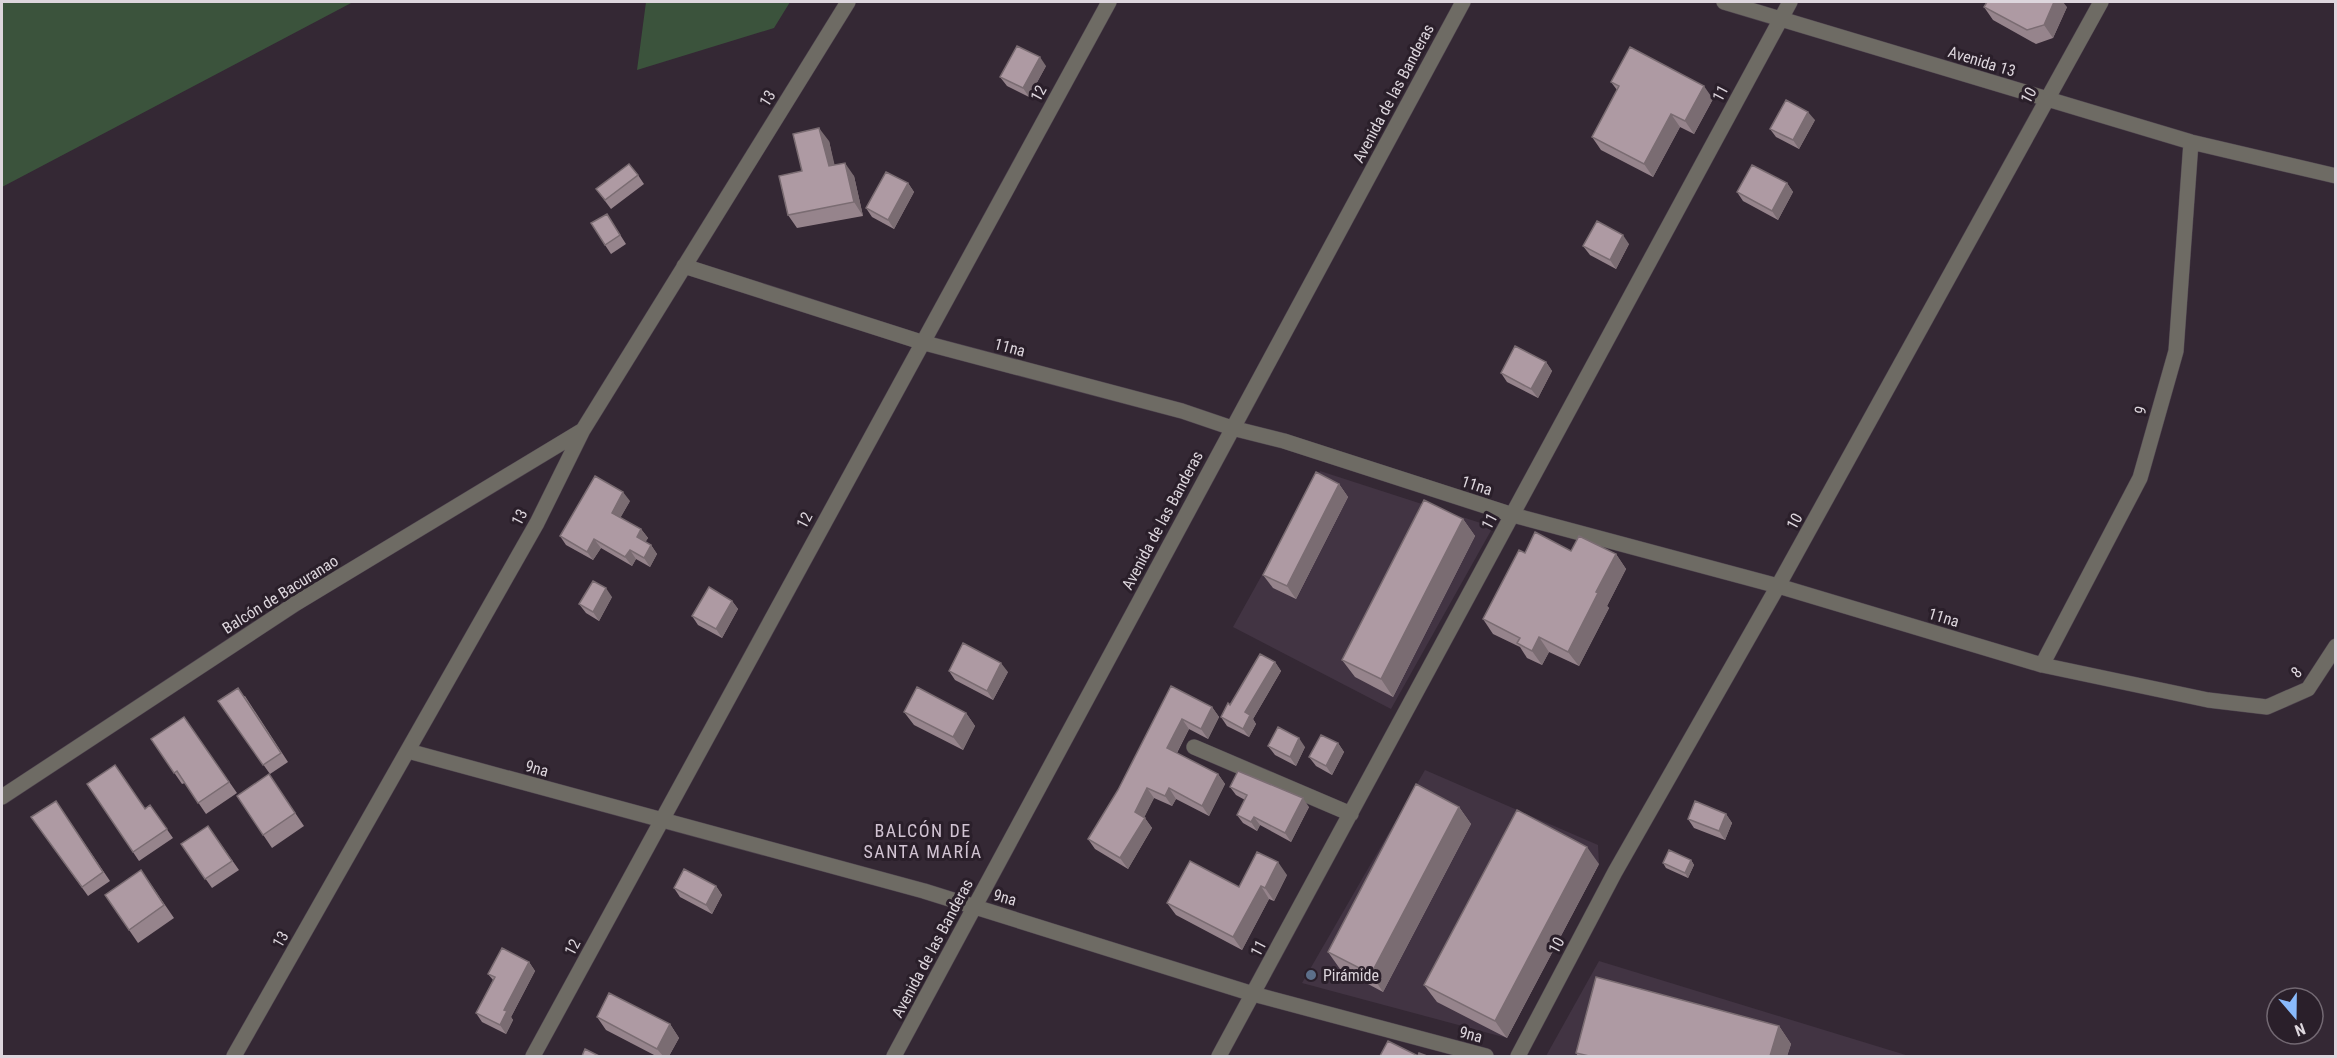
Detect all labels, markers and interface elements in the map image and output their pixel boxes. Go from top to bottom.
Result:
street label: Avenida de las Banderas [1349,21,1438,166]
street label: Avenida 13 [1946,42,2018,81]
street label: 12 [1026,82,1051,105]
street label: 11 [1708,82,1733,105]
street label: 10 [2016,84,2041,107]
street label: 13 [755,87,780,110]
street label: 11na [992,334,1027,361]
street label: 9 [2130,404,2151,417]
street label: Avenida de las Banderas [1118,448,1207,593]
street label: 11na [1459,472,1495,499]
street label: 13 [507,506,532,529]
street label: 12 [792,509,817,532]
street label: 11 [1477,510,1502,533]
street label: 10 [1782,510,1807,533]
street label: Balcón de Bacuranao [219,551,342,638]
street label: 11na [1926,604,1962,631]
street label: 8 [2287,663,2306,682]
street label: 9na [523,756,551,781]
district label: BALCÓN DE SANTA MARÍA [863,820,983,862]
street label: Avenida de las Banderas [888,876,977,1021]
street label: 9na [991,885,1019,910]
street label: 13 [268,928,293,951]
street label: 10 [1544,934,1569,957]
street label: 12 [560,936,585,959]
street label: 11 [1246,937,1271,960]
place label: Pirámide [1323,966,1379,985]
marker: Pirámide [1304,968,1318,982]
north arrow [2265,986,2325,1046]
text: N [2292,1019,2308,1040]
street label: 9na [1457,1022,1485,1047]

